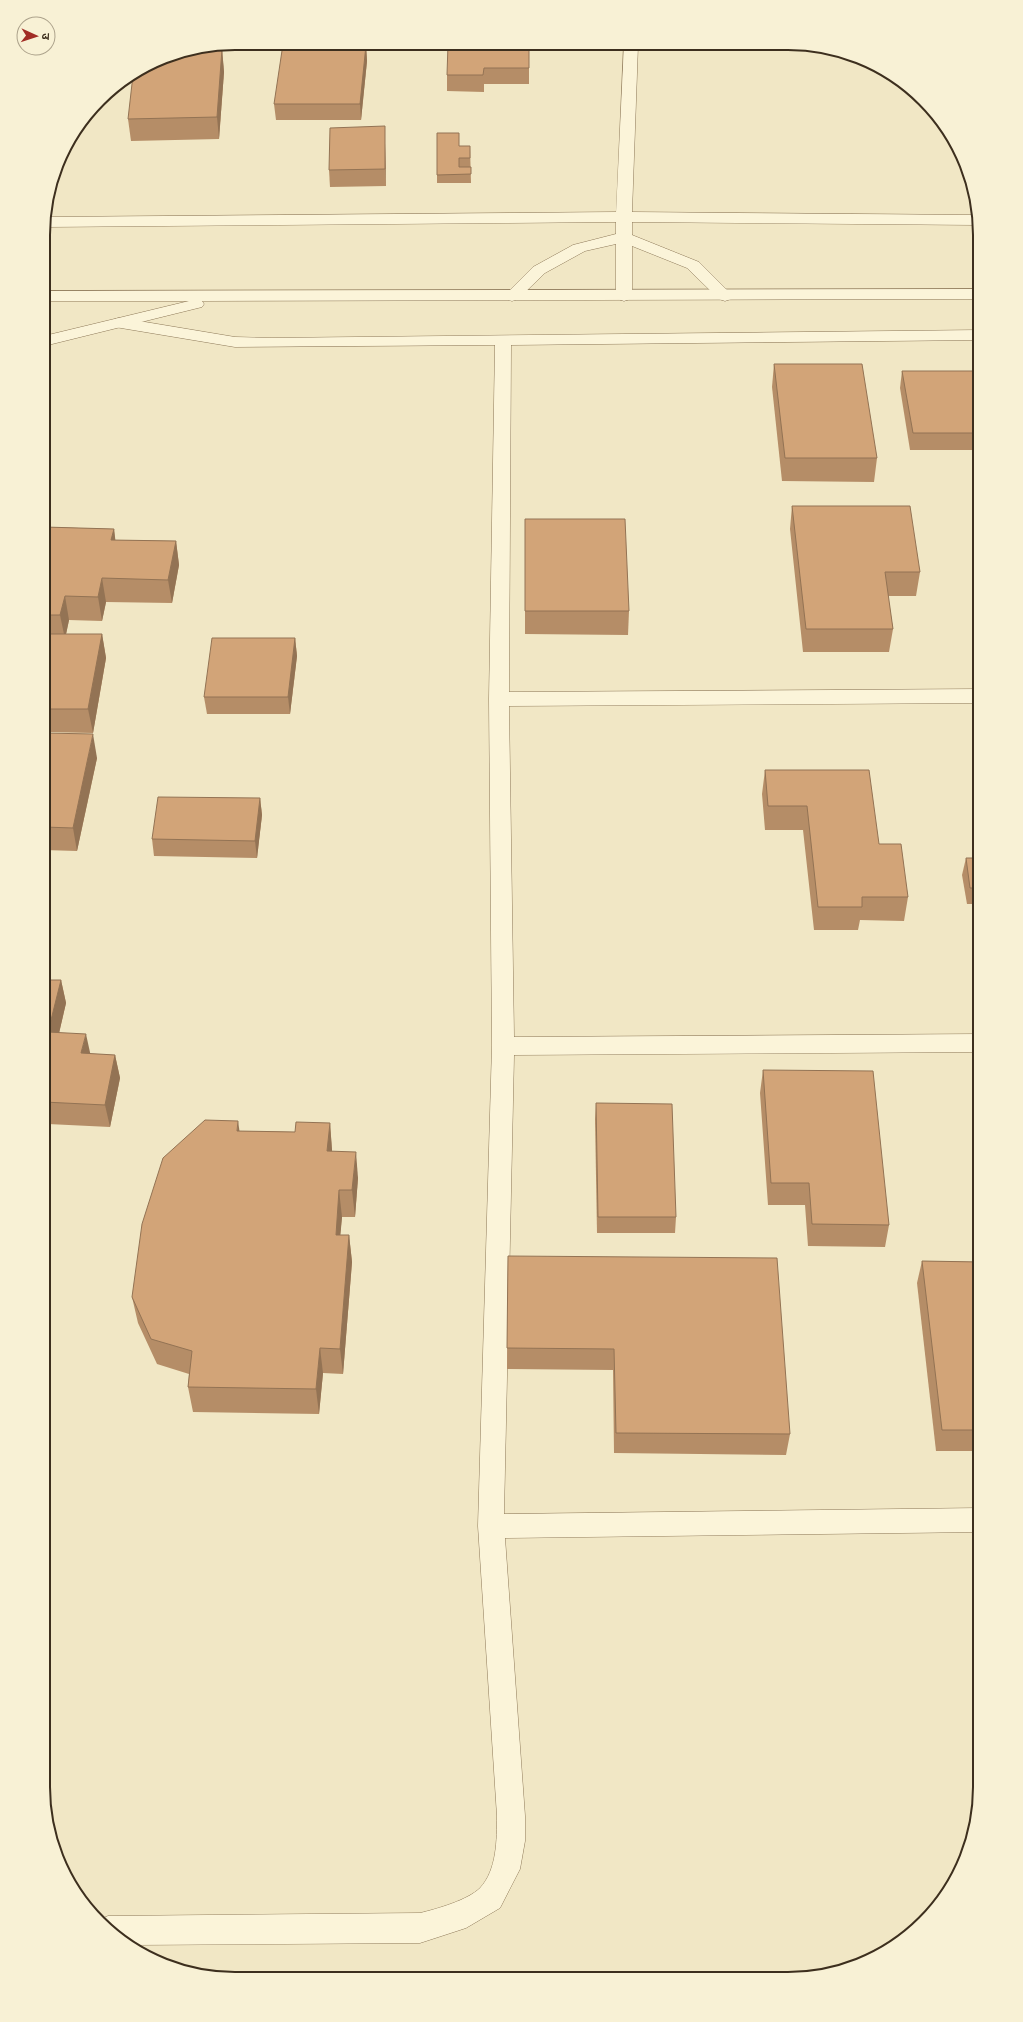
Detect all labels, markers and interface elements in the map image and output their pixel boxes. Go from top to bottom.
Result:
north arrow [16,16,56,56]
text: उ [39,33,54,41]

